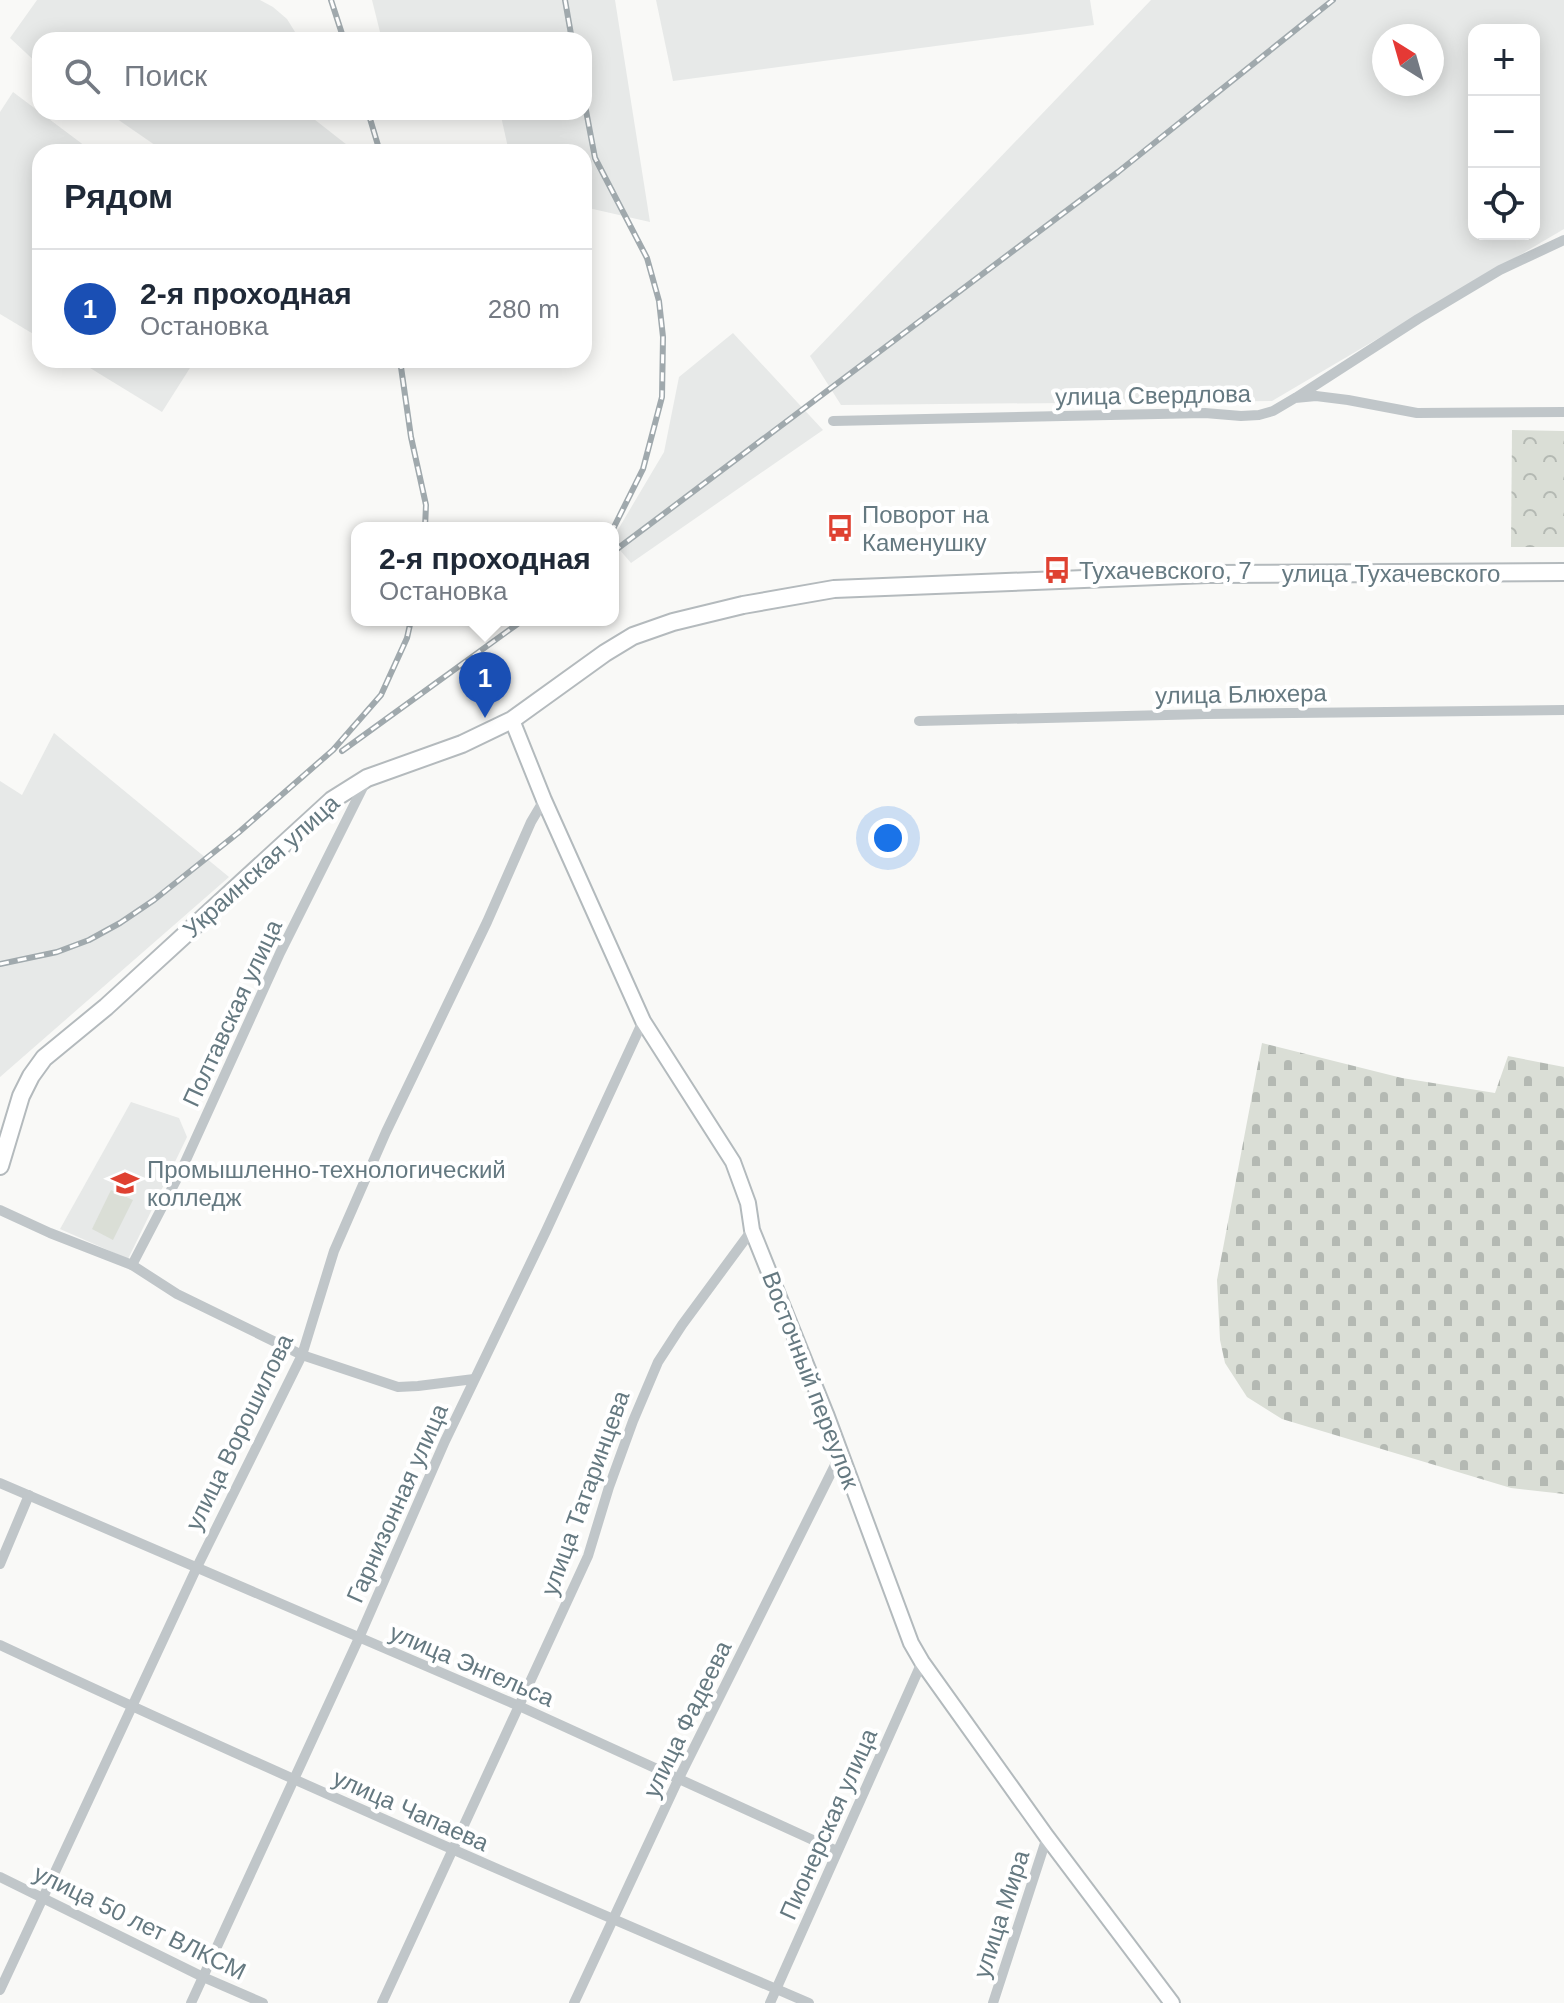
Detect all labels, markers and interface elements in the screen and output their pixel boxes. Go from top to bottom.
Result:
north arrow [1372,24,1444,96]
map controls [1468,24,1540,240]
button: + [1468,24,1540,96]
search box [32,32,592,120]
icon: search [60,54,104,98]
text: Поиск [124,59,207,92]
button: − [1468,96,1540,168]
button: locate [1468,168,1540,240]
text: Рядом [64,177,173,215]
text: 2-я проходная [140,277,352,310]
text: 1 [83,294,97,324]
text: 280 m [488,294,560,324]
text: Остановка [140,311,268,341]
street label: улица Свердлова [1055,380,1252,410]
place label: Поворот на Каменушку [862,501,990,556]
bus stop icon: Поворот на Каменушку [825,513,855,543]
popup [351,522,619,626]
text: 2-я проходная [379,542,591,575]
bus stop icon: Тухачевского, 7 [1042,555,1072,585]
place label: Тухачевского, 7 [1079,557,1252,584]
street label: улица Тухачевского [1282,560,1500,587]
text: Остановка [379,576,507,606]
pin: 1 [459,652,511,718]
street label: улица Блюхера [1155,679,1328,709]
street label: Украинская улица [178,789,345,943]
your location [868,818,908,858]
street label: Полтавская улица [177,915,287,1111]
place label: Промышленно-технологический колледж [147,1156,506,1211]
school or university icon: Промышленно-технологический колледж [110,1168,140,1198]
street label: Восточный переулок [757,1268,865,1493]
street label: улица Ворошилова [180,1329,299,1534]
street label: улица Татаринцева [535,1386,635,1599]
street label: Гарнизонная улица [341,1399,453,1607]
street label: улица Энгельса [386,1618,559,1712]
street label: улица Фадеева [637,1636,737,1802]
street label: Пионерская улица [774,1724,882,1924]
street label: улица Чапаева [329,1764,494,1857]
street label: улица Мира [968,1846,1035,1981]
street label: улица 50 лет ВЛКСМ [30,1859,250,1985]

